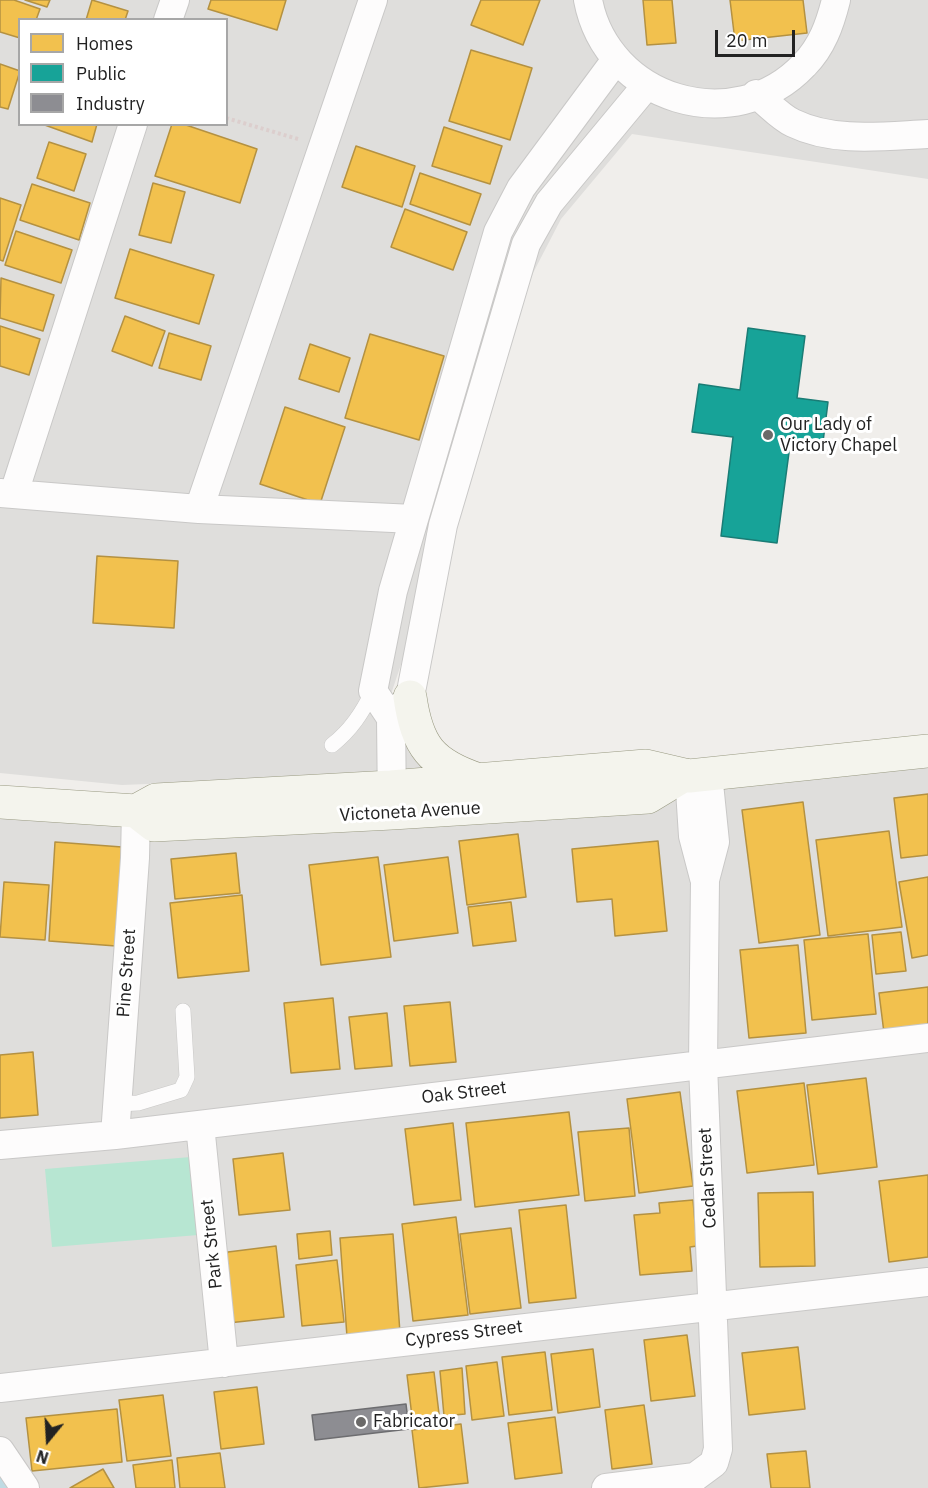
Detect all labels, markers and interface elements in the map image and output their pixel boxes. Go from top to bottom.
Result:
legend [18,18,228,126]
scale bar [718,18,798,56]
text: 20 m [726,29,768,52]
text: Homes [76,32,133,55]
text: Public [76,62,126,85]
text: Industry [76,92,145,115]
place label: Our Lady of Victory Chapel [780,414,897,456]
marker: Our Lady of Victory Chapel [761,428,775,442]
street label: Victoneta Avenue [339,798,481,826]
street label: Pine Street [113,928,141,1018]
street label: Oak Street [420,1077,508,1109]
street label: Cedar Street [695,1127,721,1229]
street label: Park Street [197,1198,227,1290]
street label: Cypress Street [404,1316,524,1352]
north arrow [18,1410,78,1470]
place label: Fabricator [373,1411,455,1433]
marker: Fabricator [354,1415,368,1429]
text: N [34,1446,51,1468]

